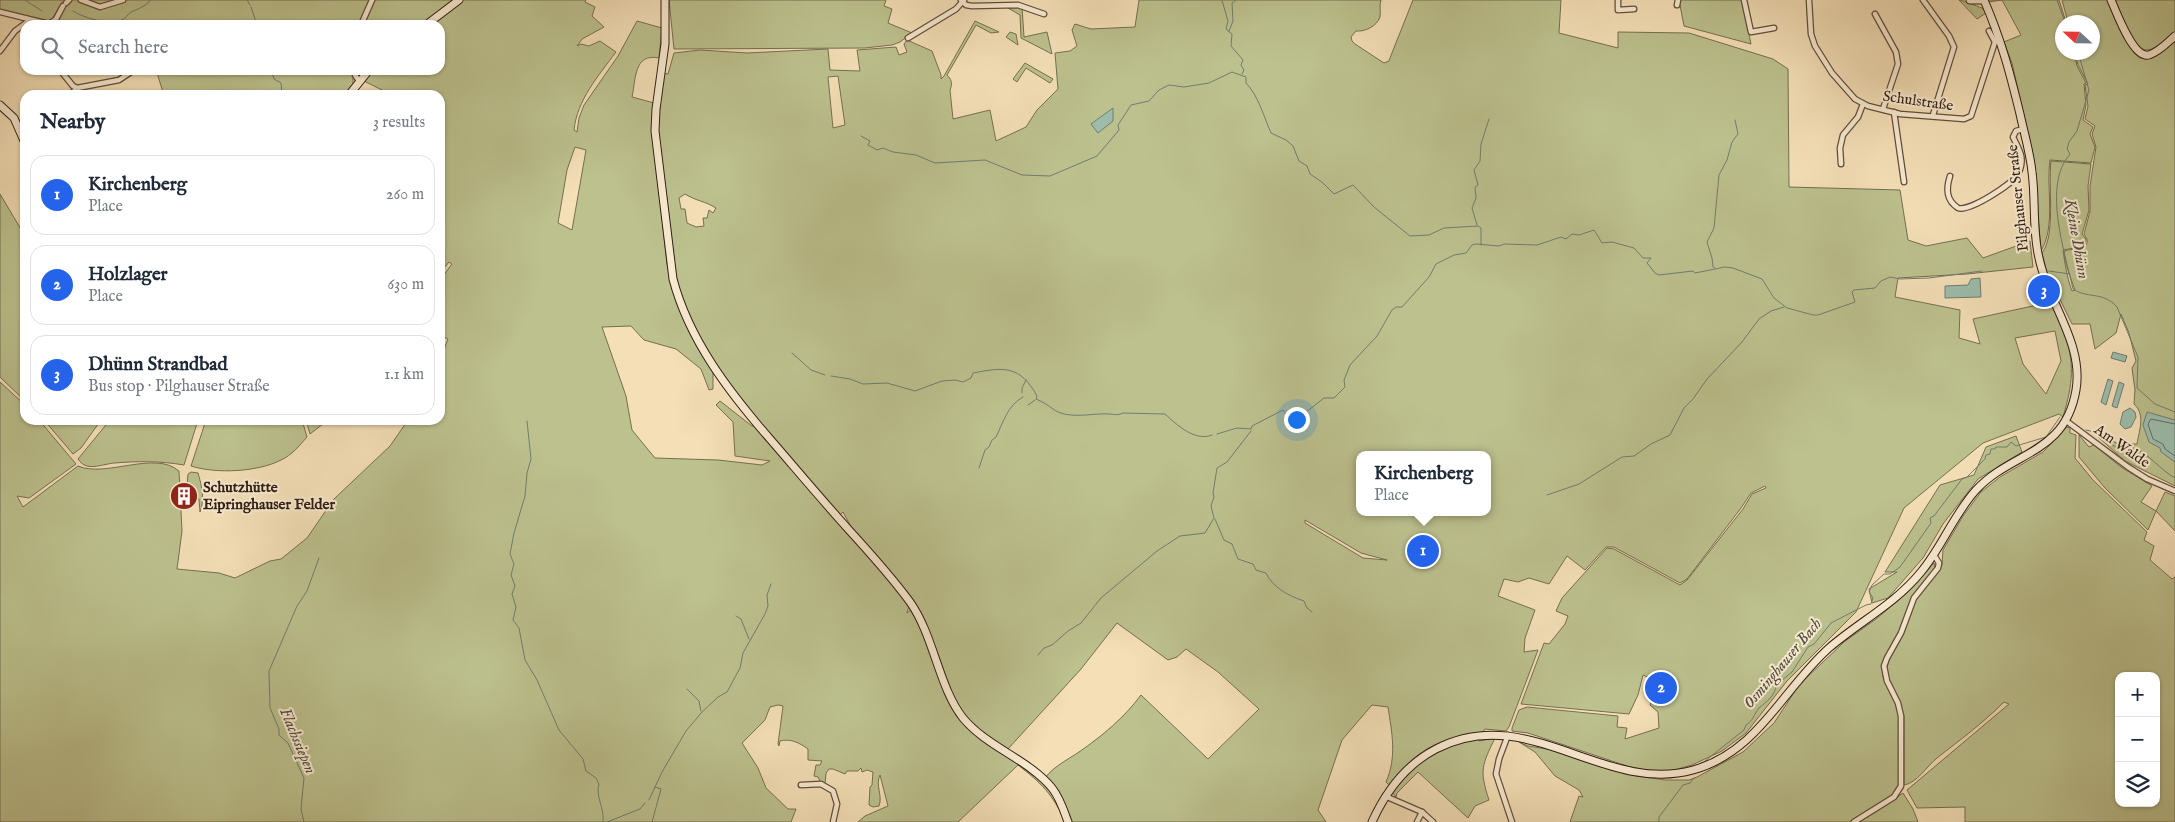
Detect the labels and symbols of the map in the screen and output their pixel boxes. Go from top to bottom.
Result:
north arrow [2055,15,2100,60]
street label: Schulstraße [1882,87,1955,115]
street label: Pilghauser Straße [2003,143,2033,252]
water label: Kleine Dhünn [2059,196,2093,281]
pin: 3 [2028,272,2060,310]
your location [1284,407,1310,433]
street label: Am Walde [2090,419,2154,472]
place label: Schutzhütte Eipringhauser Felder [203,478,336,514]
building icon: Schutzhütte Eipringhauser Felder [169,481,199,511]
pin: 1 [1407,532,1439,570]
water label: Osminghauser Bach [1739,615,1827,713]
pin: 2 [1645,669,1677,707]
water label: Flachssiepen [274,705,320,777]

